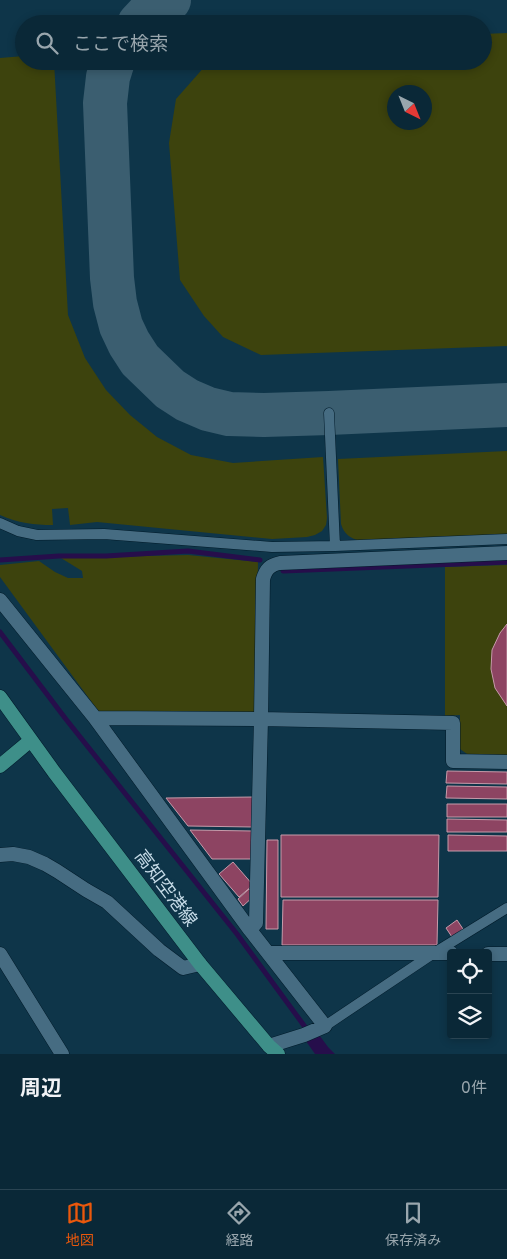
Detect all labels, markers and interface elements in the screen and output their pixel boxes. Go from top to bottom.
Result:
search box [15,15,492,70]
icon: search [33,29,61,57]
text: ここで検索 [73,33,168,57]
north arrow [387,85,432,130]
street label: 高知空港線 [129,846,201,932]
map controls [447,949,492,1039]
button: locate [447,949,492,994]
button: layers [447,994,492,1039]
text: 周辺 [20,1076,62,1103]
text: 0件 [461,1079,487,1099]
tab: 地図 [66,1199,94,1250]
tab: 経路 [225,1199,253,1250]
tab: 保存済み [385,1199,441,1250]

